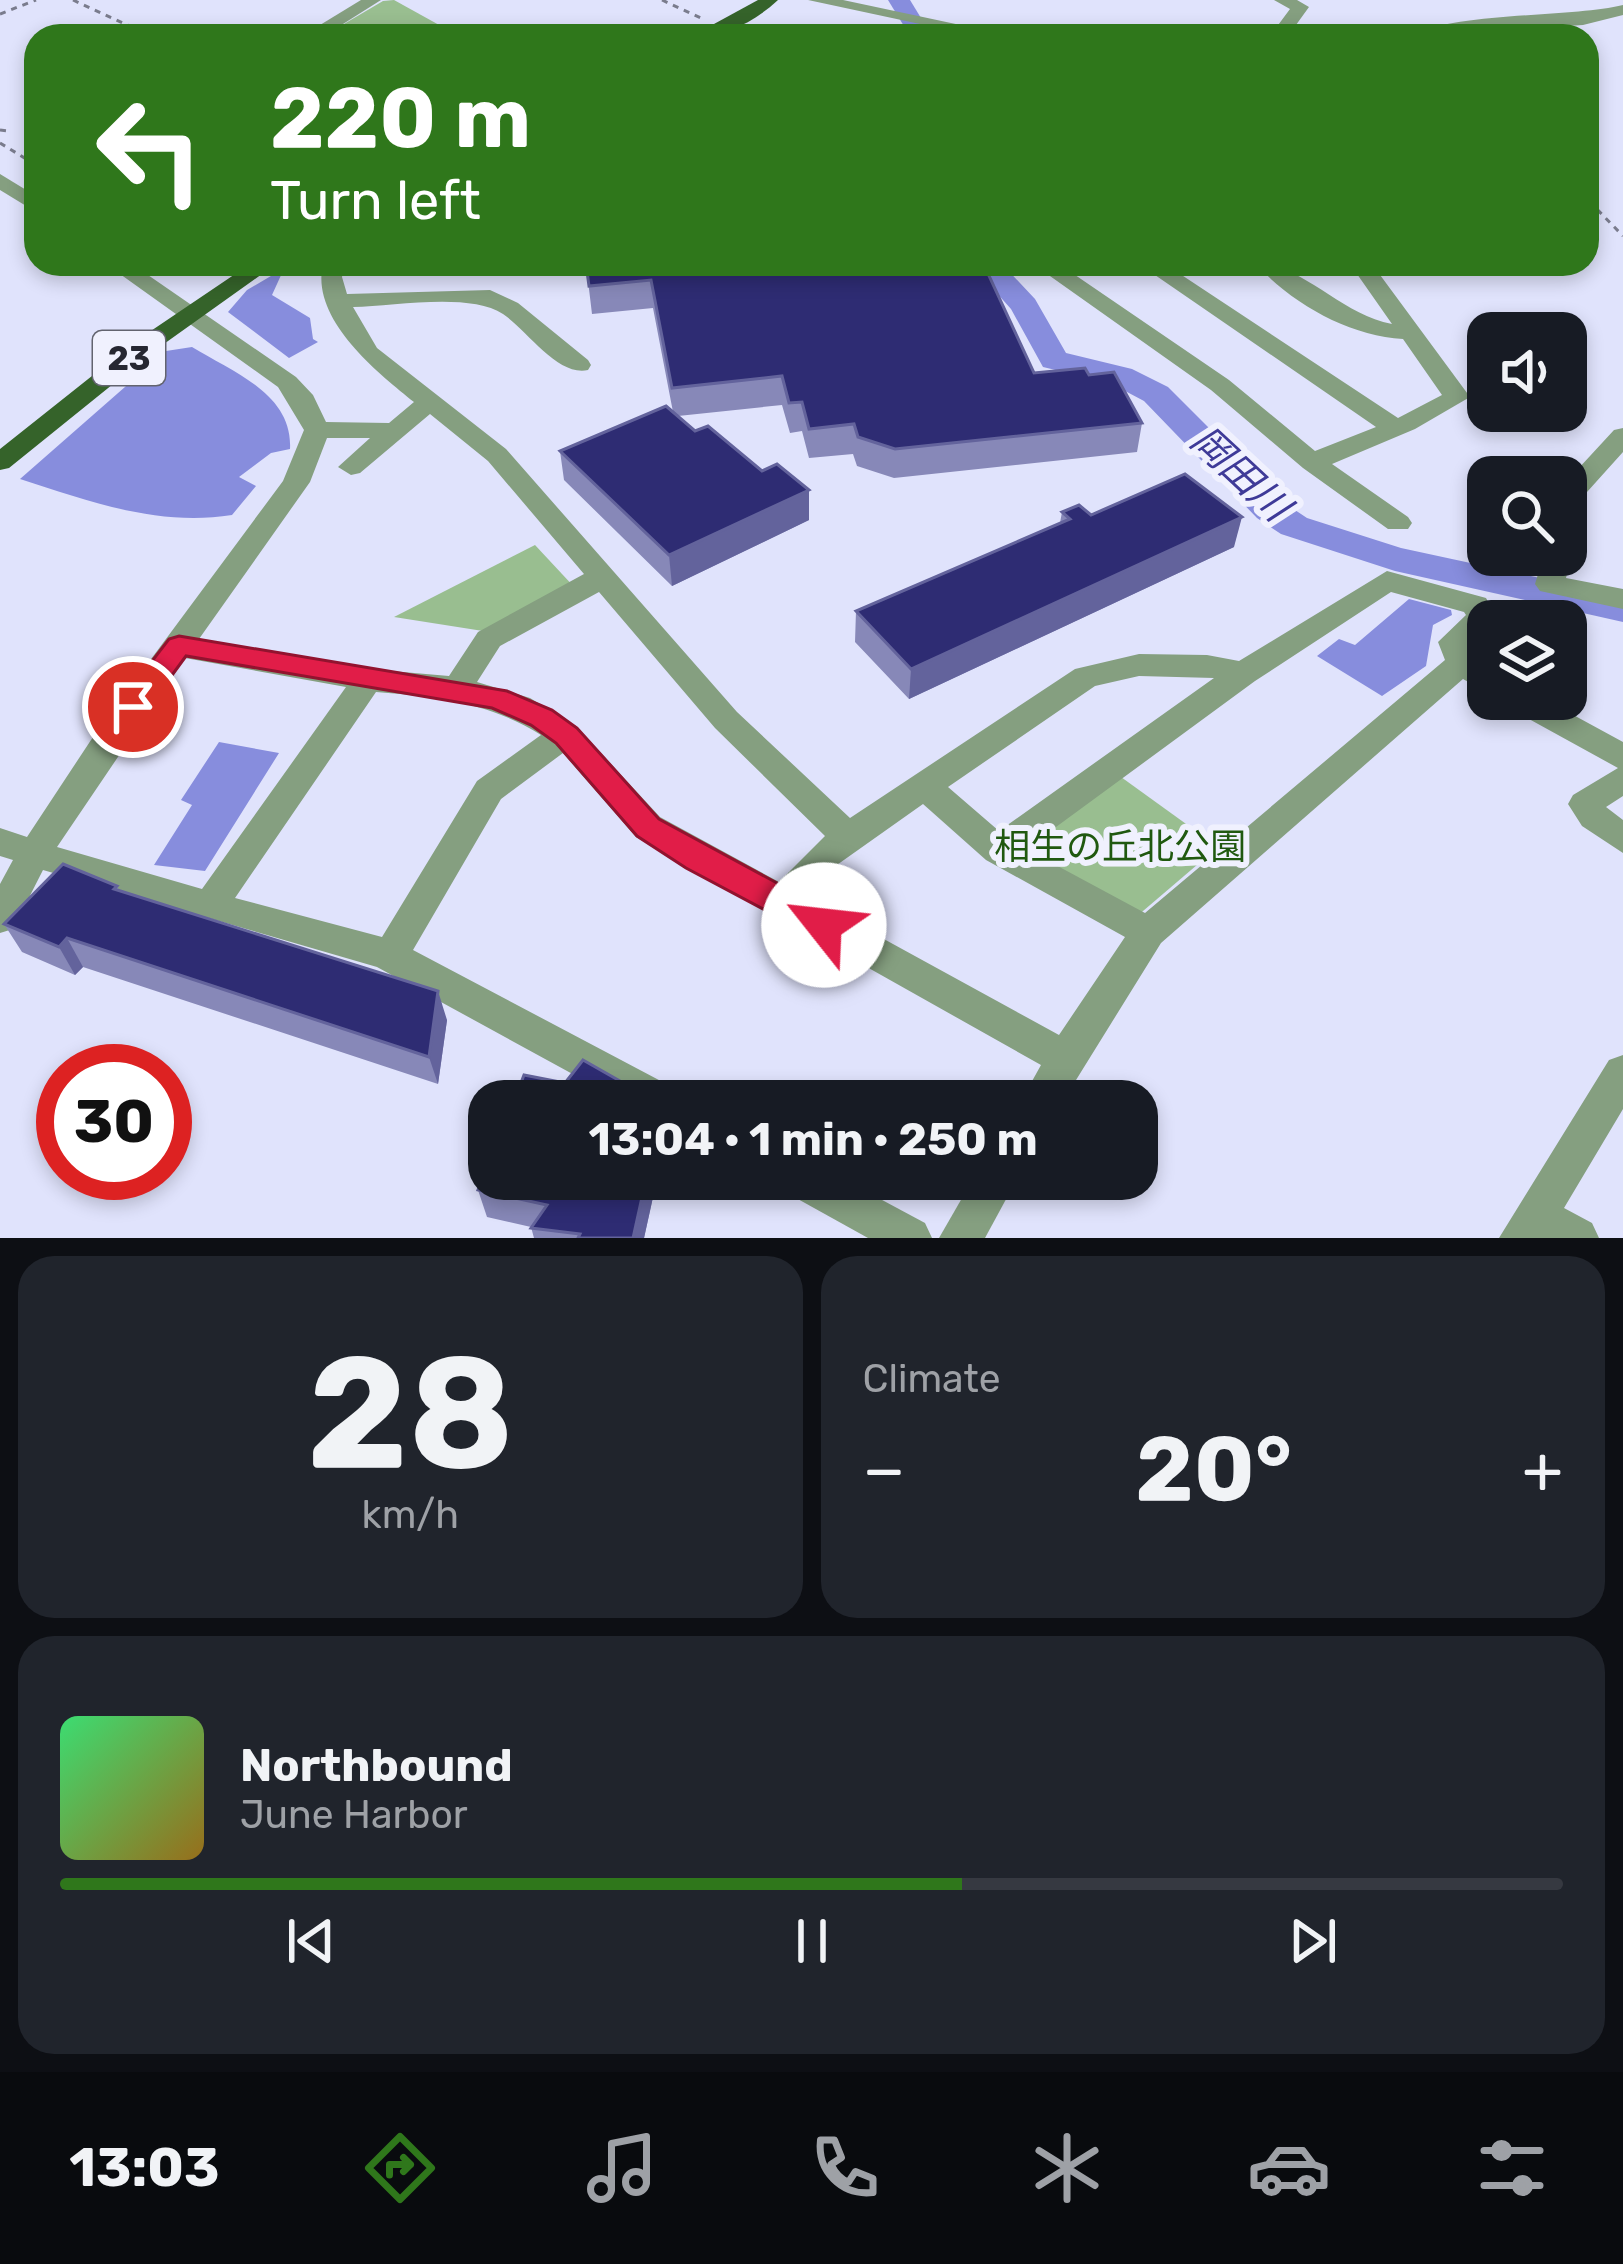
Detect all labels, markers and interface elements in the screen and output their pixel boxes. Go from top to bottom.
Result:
text: 220 m [270,68,531,168]
icon: left [72,72,228,228]
text: Turn left [270,169,481,233]
map controls [1467,312,1587,720]
button: sound [1467,312,1587,432]
road number: 23 [93,331,165,385]
water label: 岡田川 [1182,417,1302,533]
button: search [1467,456,1587,576]
button: layers [1467,600,1587,720]
pin [82,656,184,758]
icon: arrive [100,674,166,740]
park label: 相生の丘北公園 [994,825,1246,868]
position arrow [761,862,887,988]
speed limit sign: 30 [36,1044,192,1200]
text: 13:04 · 1 min · 250 m [588,1113,1038,1166]
text: 28 [307,1321,514,1506]
text: Climate [863,1356,1001,1402]
text: 20° [1135,1416,1292,1523]
text: − [863,1430,905,1509]
text: + [1522,1430,1563,1509]
text: km/h [362,1492,459,1538]
text: Northbound [240,1739,513,1792]
text: June Harbor [240,1792,468,1838]
icon: previous [278,1908,344,1974]
icon: pause [779,1908,845,1974]
icon: next [1280,1908,1346,1974]
icon: directions [358,2126,442,2210]
icon: music [580,2126,664,2210]
icon: phone [803,2126,887,2210]
icon: climate [1025,2126,1109,2210]
icon: car [1247,2126,1331,2210]
icon: filters [1470,2126,1554,2210]
text: 13:03 [69,2136,220,2200]

